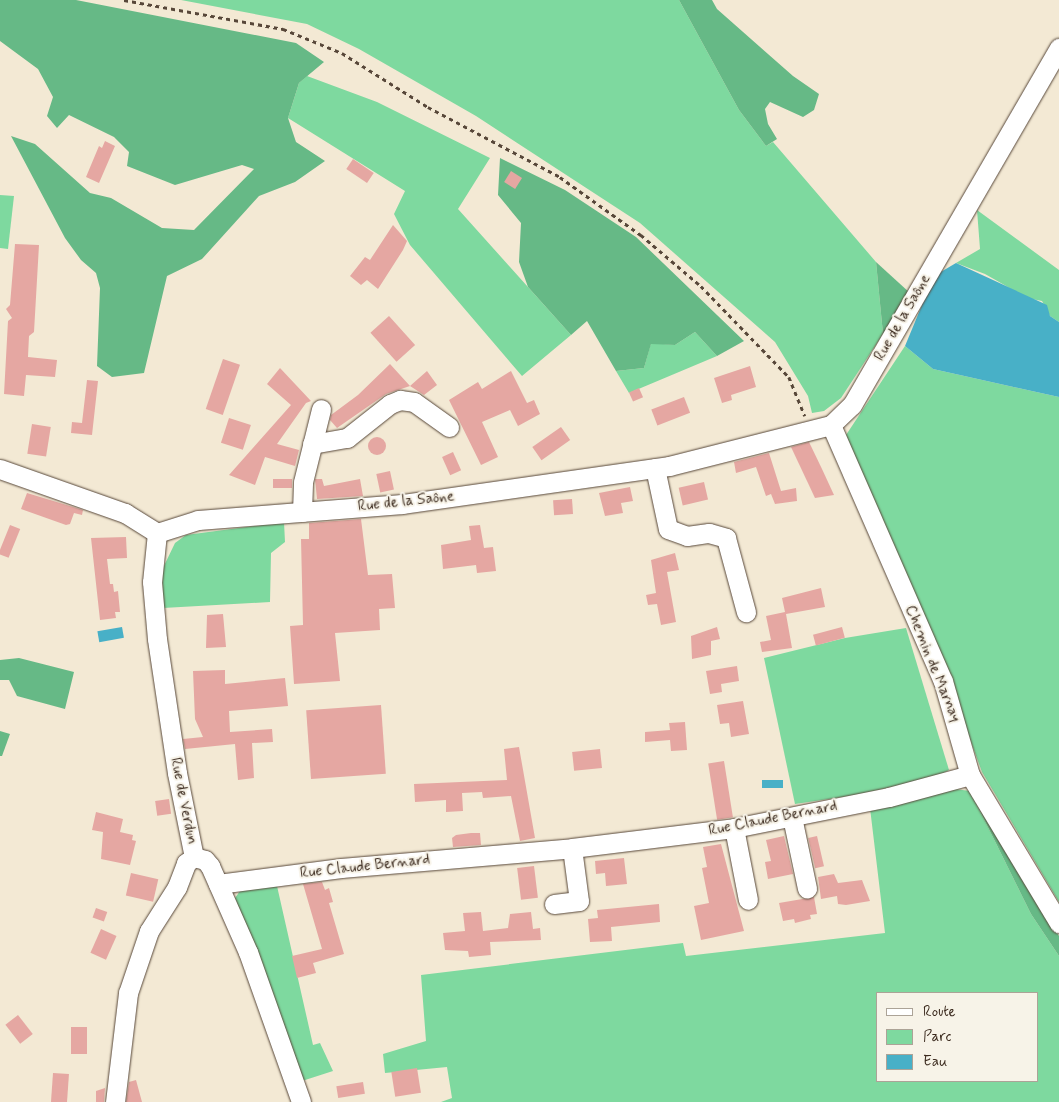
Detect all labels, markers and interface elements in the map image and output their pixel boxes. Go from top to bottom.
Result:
street label: Rue de la Saône [871,271,935,365]
street label: Rue de la Saône [357,488,455,516]
street label: Chemin de Marnay [900,601,964,727]
street label: Rue de Verdun [166,756,200,846]
street label: Rue Claude Bernard [709,798,837,840]
street label: Rue Claude Bernard [301,851,429,883]
legend [876,992,1039,1082]
text: Route [923,1002,956,1022]
text: Parc [923,1027,951,1047]
text: Eau [923,1052,947,1072]

